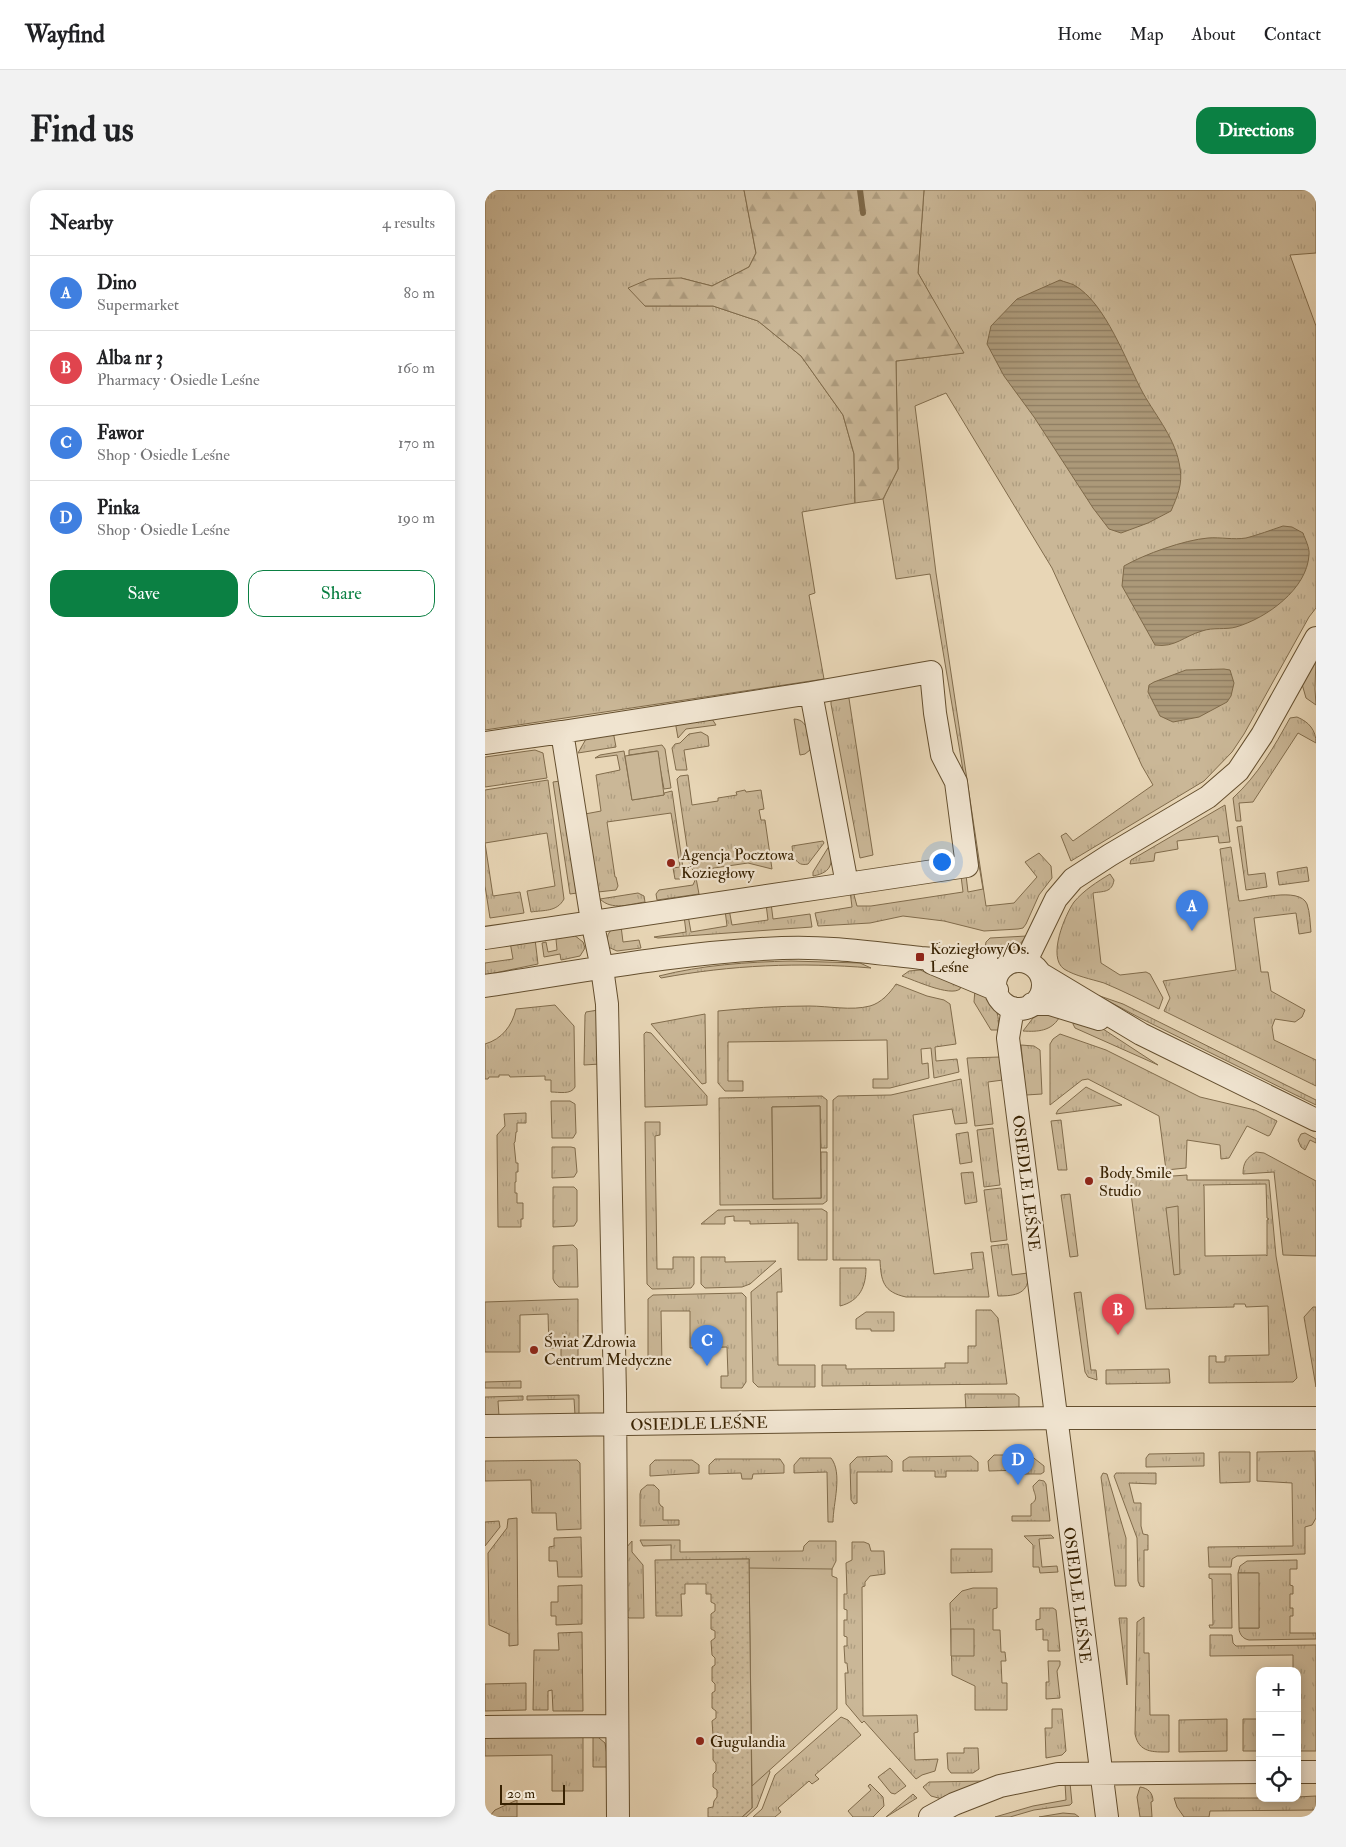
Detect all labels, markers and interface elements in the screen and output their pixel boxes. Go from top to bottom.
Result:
text: Wayfind [25,19,105,50]
text: Home [1057,23,1102,46]
text: Map [1130,23,1164,46]
text: About [1192,23,1236,46]
text: Contact [1264,23,1321,46]
button: Directions [1196,107,1316,154]
text: Find us [30,108,134,152]
text: Nearby [50,209,113,236]
text: 4 results [382,213,435,233]
text: Dino [97,271,136,295]
text: A [61,283,71,303]
text: 80 m [404,283,435,303]
text: Supermarket [97,295,179,315]
text: Alba nr 3 [97,346,163,370]
text: B [61,358,71,378]
text: 160 m [397,358,435,378]
text: Pharmacy · Osiedle Leśne [97,370,260,390]
text: Fawor [97,421,144,445]
text: C [60,433,72,453]
text: 170 m [398,433,435,453]
text: Shop · Osiedle Leśne [97,445,230,465]
text: Pinka [97,496,140,520]
text: D [59,508,73,528]
text: 190 m [397,508,435,528]
text: Shop · Osiedle Leśne [97,520,230,540]
button: Save [50,570,238,617]
button: Share [248,570,435,617]
place label: Agencja Pocztowa Koziegłowy [680,845,794,883]
your location [929,849,955,875]
marker: Agencja Pocztowa Koziegłowy [665,857,677,869]
pin: A [1176,890,1208,931]
place label: Koziegłowy/Os. Leśne [930,939,1029,977]
marker: Koziegłowy/Os. Leśne [914,951,926,963]
street label: OSIEDLE LEŚNE [1008,1114,1044,1252]
place label: Body Smile Studio [1099,1163,1172,1201]
marker: Body Smile Studio [1083,1175,1095,1187]
pin: B [1102,1294,1134,1335]
pin: C [691,1325,723,1366]
place label: Świat Zdrowia Centrum Medyczne [544,1332,672,1370]
marker: Świat Zdrowia Centrum Medyczne [528,1344,540,1356]
street label: OSIEDLE LEŚNE [630,1413,768,1435]
pin: D [1002,1444,1034,1485]
street label: OSIEDLE LEŚNE [1059,1526,1095,1664]
map controls [1256,1667,1301,1802]
button: + [1256,1667,1301,1712]
button: − [1256,1712,1301,1757]
place label: Gugulandia [710,1732,786,1752]
marker: Gugulandia [694,1735,706,1747]
button: locate [1256,1757,1301,1802]
scale bar [500,1782,565,1805]
text: 20 m [507,1785,535,1802]

